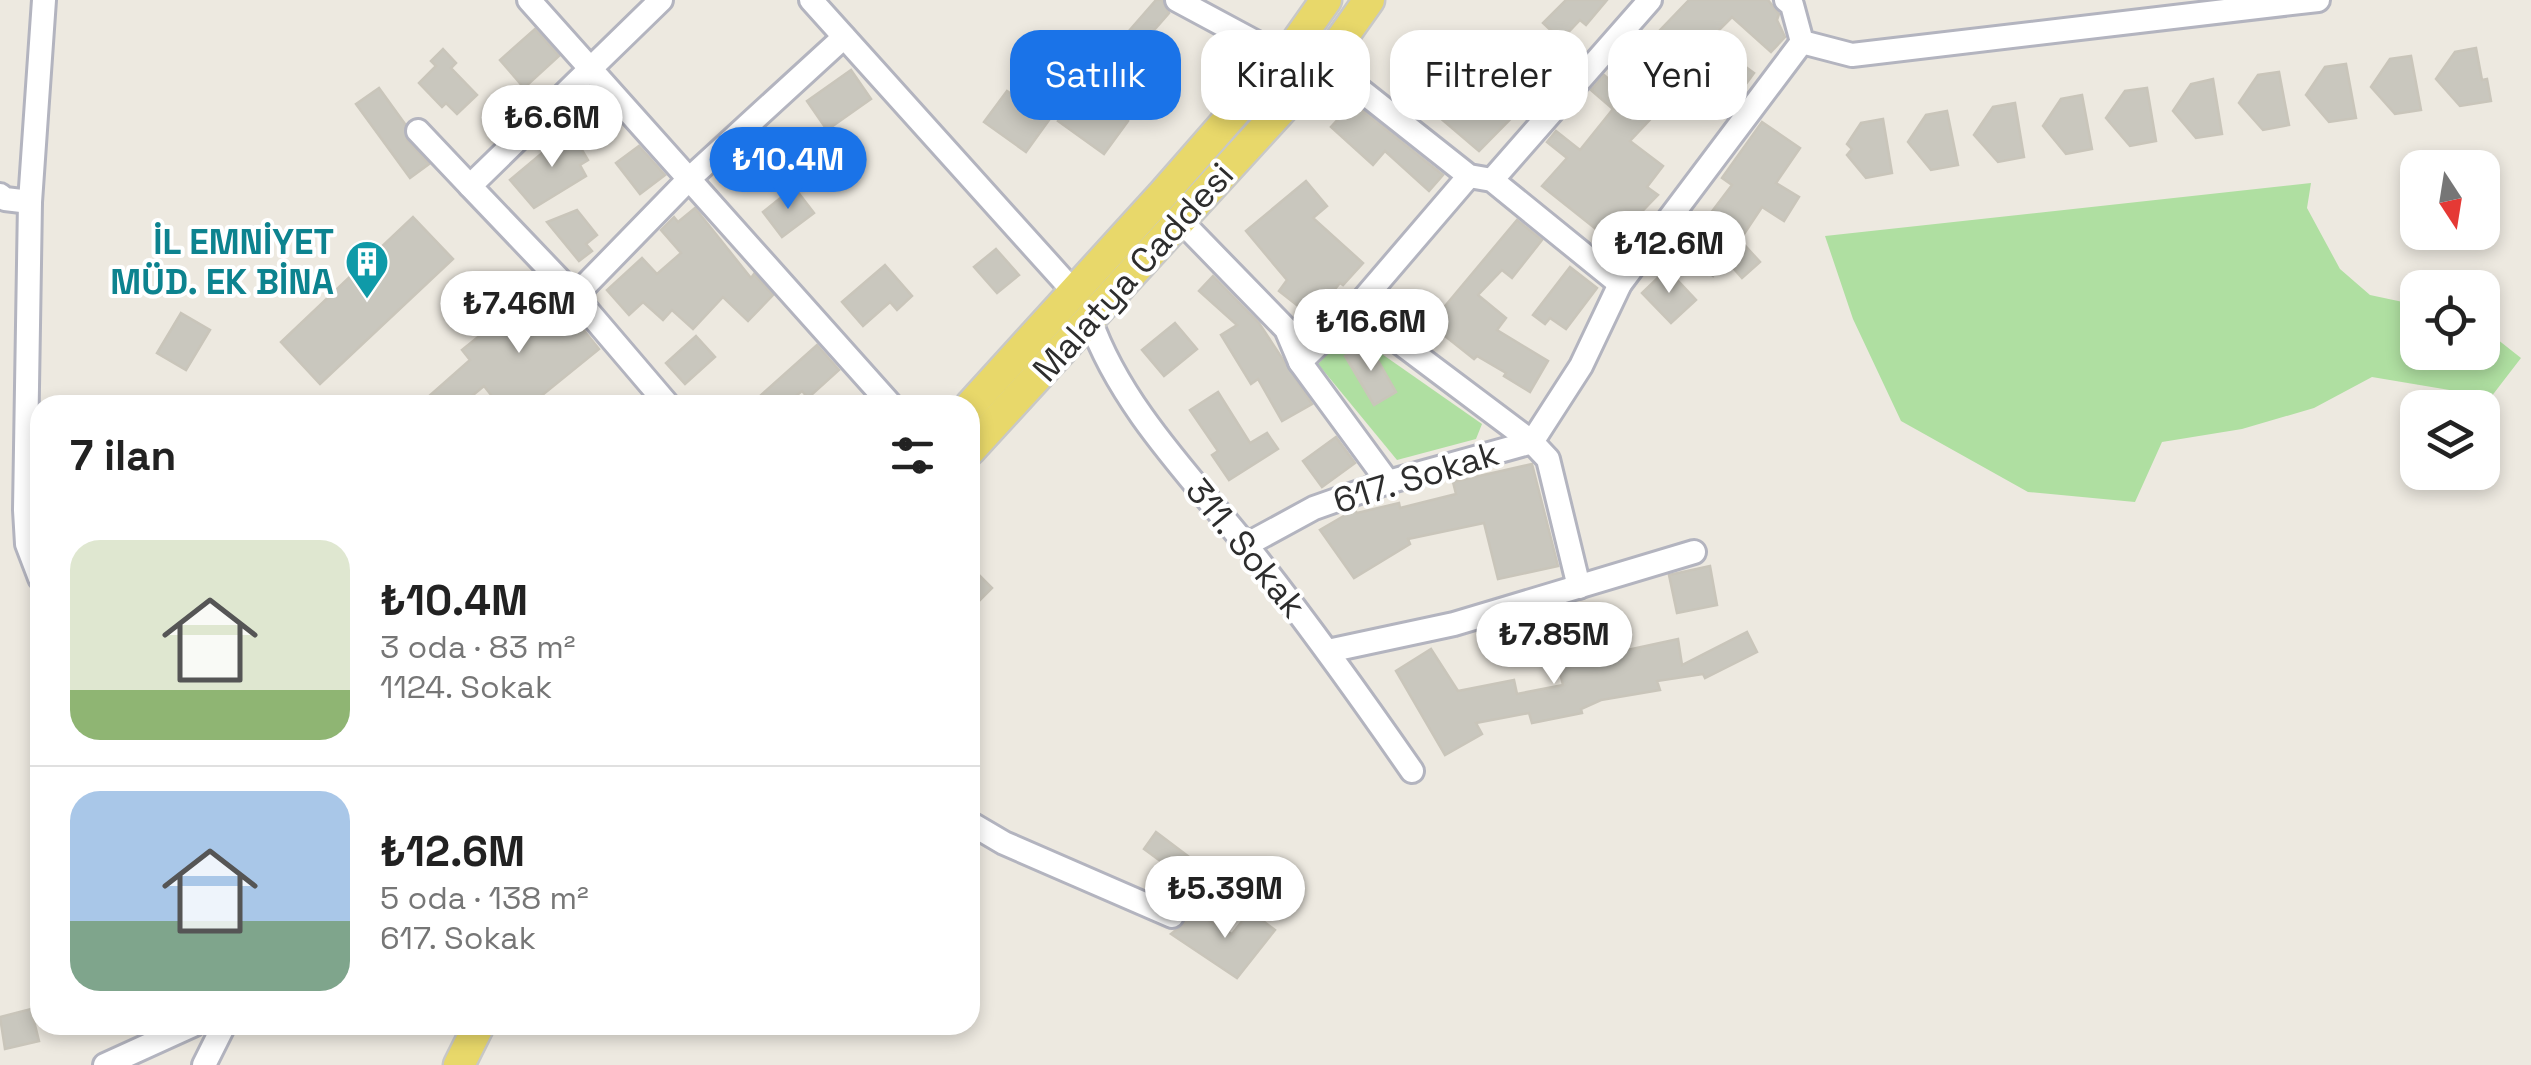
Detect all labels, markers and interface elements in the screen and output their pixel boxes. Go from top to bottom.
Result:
chip: Satılık [1010,30,1181,120]
chip: Kiralık [1201,30,1370,120]
chip: Filtreler [1390,30,1588,120]
chip: Yeni [1608,30,1747,120]
pin: ₺6.6M [482,85,622,170]
text: ₺6.6M [504,97,600,137]
pin: ₺10.4M [707,127,869,212]
text: ₺10.4M [732,139,844,179]
north arrow [2400,150,2500,250]
map controls [2400,150,2500,490]
street label: Malatya Caddesi [1023,153,1243,391]
pin: ₺12.6M [1588,211,1750,296]
place label: İL EMNİYET MÜD. EK BİNA [110,220,334,304]
text: ₺12.6M [1614,223,1724,263]
building icon: İL EMNİYET MÜD. EK BİNA [344,239,390,300]
button: locate [2400,270,2500,370]
pin: ₺7.46M [438,271,600,356]
text: ₺7.46M [462,283,576,323]
pin: ₺16.6M [1290,289,1452,374]
text: ₺16.6M [1315,301,1427,341]
button: layers [2400,390,2500,490]
icon: filters [885,428,940,483]
text: 7 ilan [70,429,176,482]
street label: 617. Sokak [1328,431,1504,523]
street label: 311. Sokak [1176,469,1316,627]
text: ₺10.4M [380,574,528,627]
icon: home [150,580,270,700]
pin: ₺7.85M [1473,602,1635,687]
text: ₺7.85M [1498,614,1610,654]
text: 3 oda · 83 m² [380,627,576,667]
text: 1124. Sokak [380,667,552,707]
text: ₺12.6M [380,825,525,878]
icon: home [150,831,270,951]
pin: ₺5.39M [1144,856,1306,941]
text: ₺5.39M [1167,868,1283,908]
text: 5 oda · 138 m² [380,878,589,918]
text: 617. Sokak [380,918,536,958]

